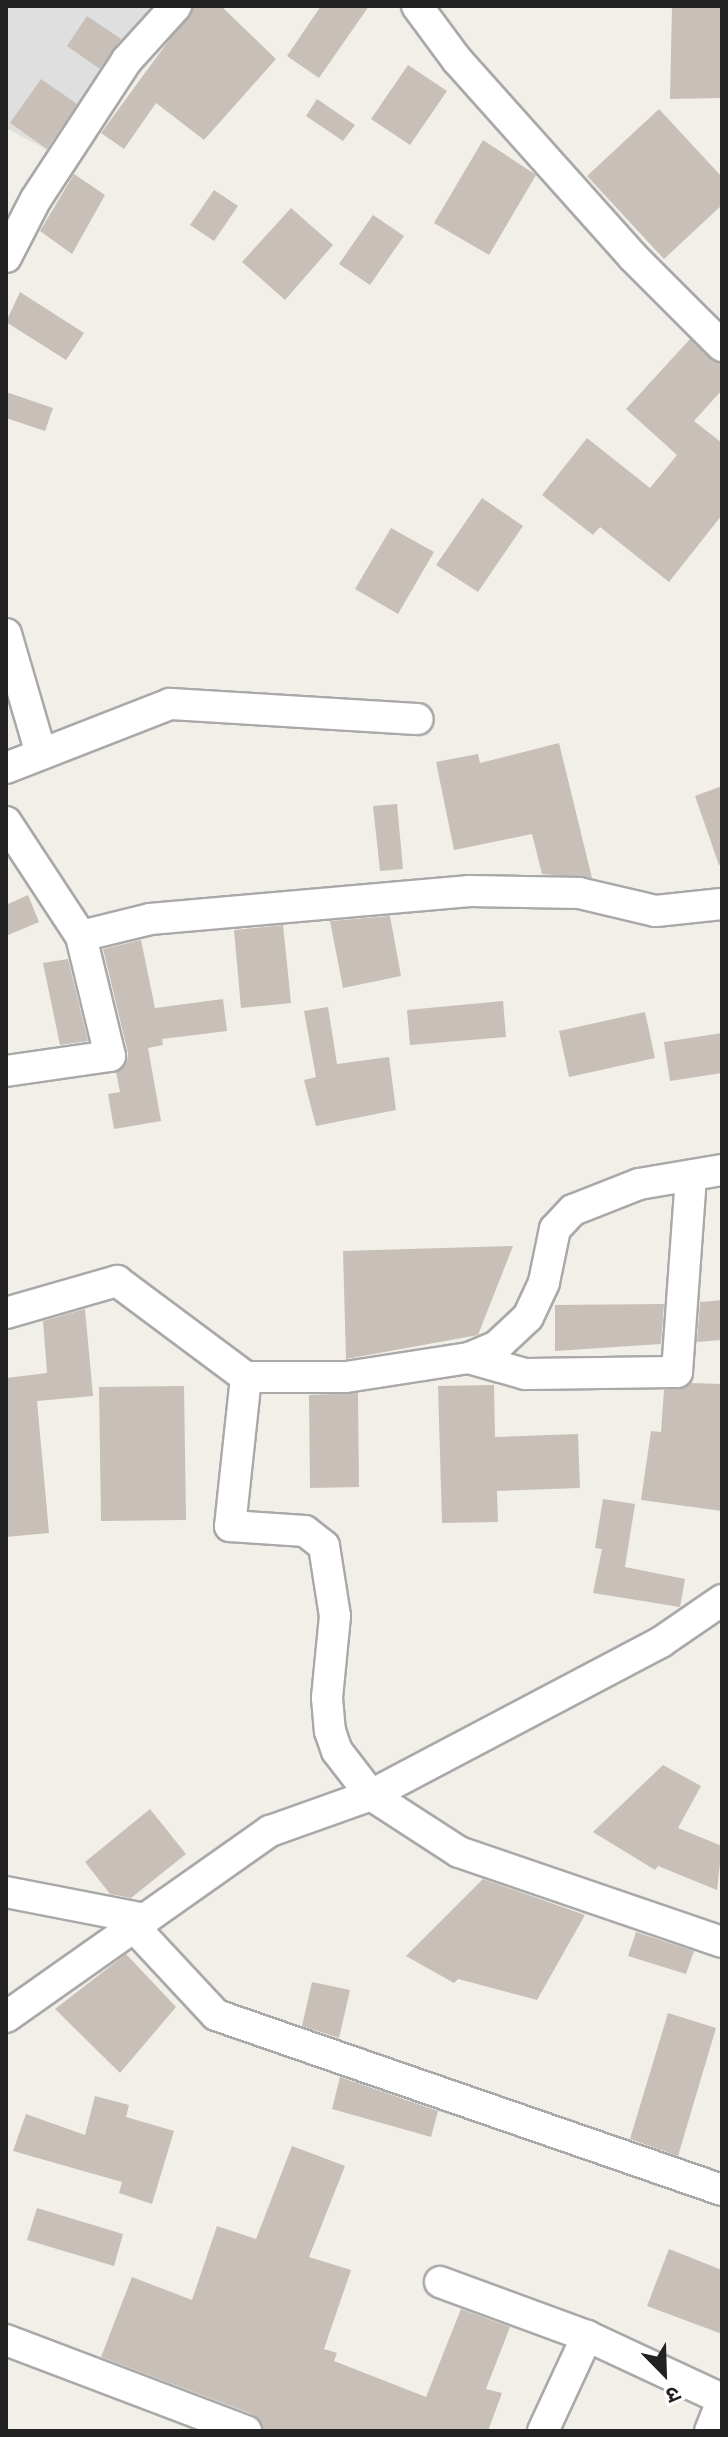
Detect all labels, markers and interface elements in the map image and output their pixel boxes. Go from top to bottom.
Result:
north arrow [624,2333,704,2413]
text: उ [663,2382,684,2410]

